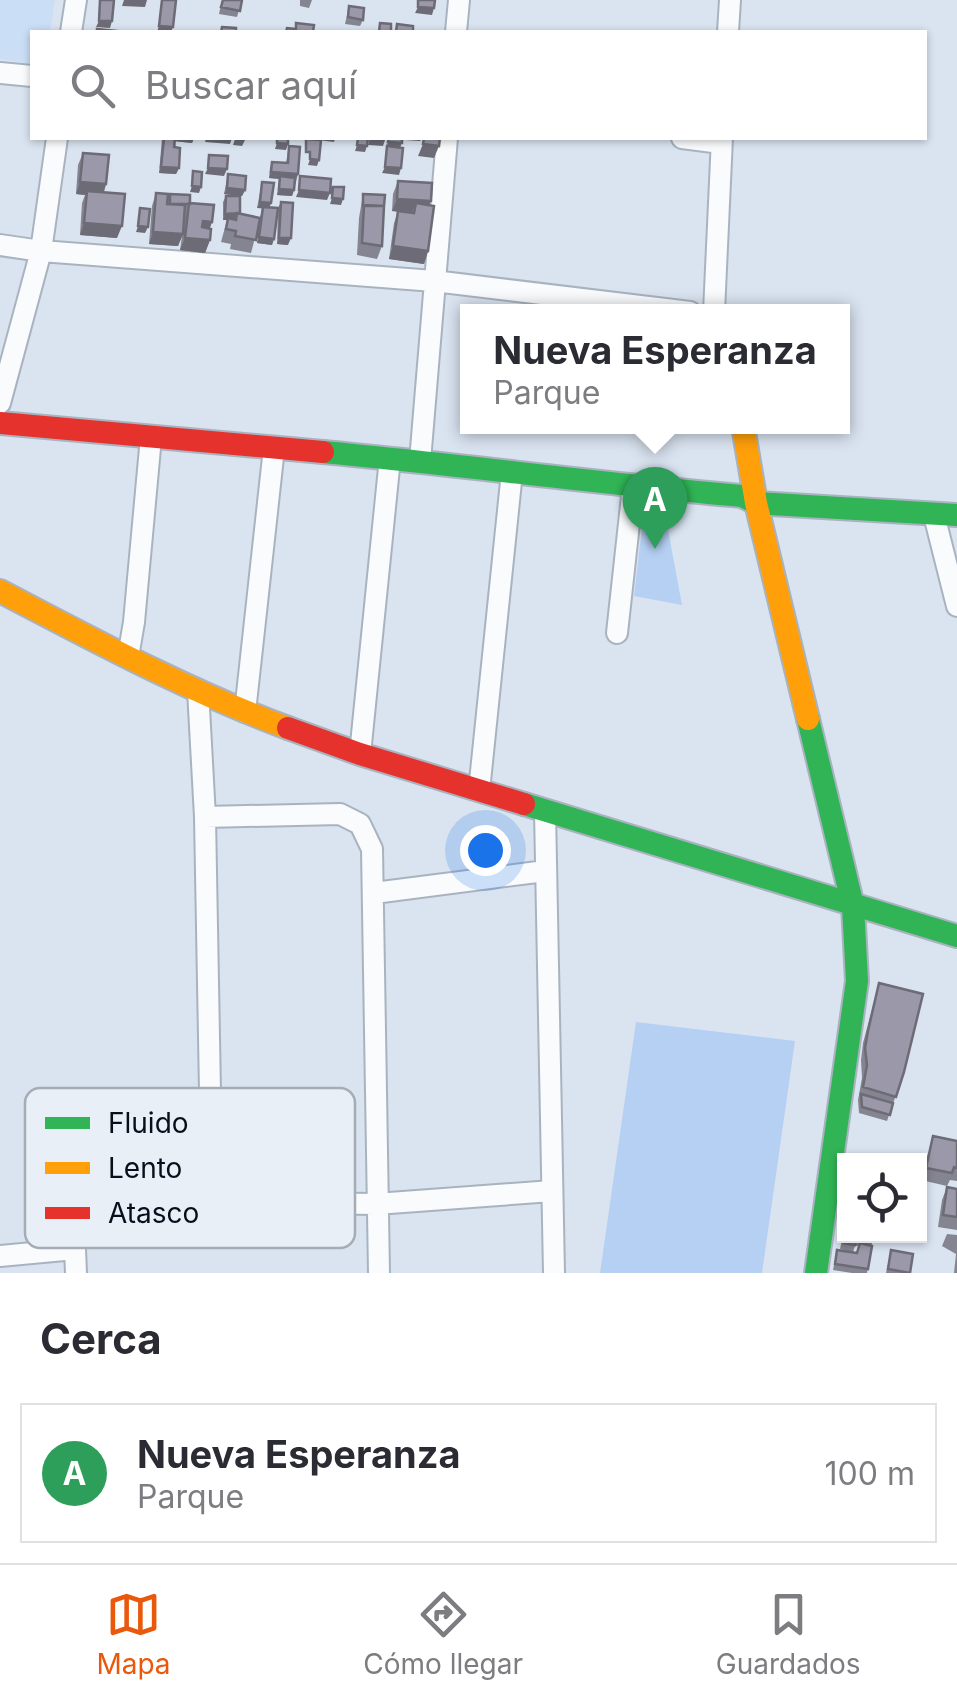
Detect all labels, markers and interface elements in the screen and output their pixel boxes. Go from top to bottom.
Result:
search box [30,30,927,140]
icon: search [65,58,120,113]
text: Buscar aquí [145,62,357,108]
popup [460,304,850,434]
text: Nueva Esperanza [493,327,817,373]
text: Parque [493,373,600,412]
pin: A [622,466,688,549]
your location [460,825,511,876]
legend [25,1088,355,1248]
text: Fluido [108,1106,189,1140]
text: Lento [108,1151,182,1185]
map controls [837,1153,927,1243]
button: locate [837,1153,927,1243]
text: Atasco [108,1196,199,1230]
text: Cerca [40,1313,162,1364]
text: Nueva Esperanza [137,1431,461,1477]
text: A [63,1454,86,1493]
text: 100 m [825,1454,915,1493]
text: Parque [137,1477,244,1516]
tab: Mapa [96,1587,171,1681]
tab: Cómo llegar [363,1587,523,1681]
tab: Guardados [716,1587,861,1681]

